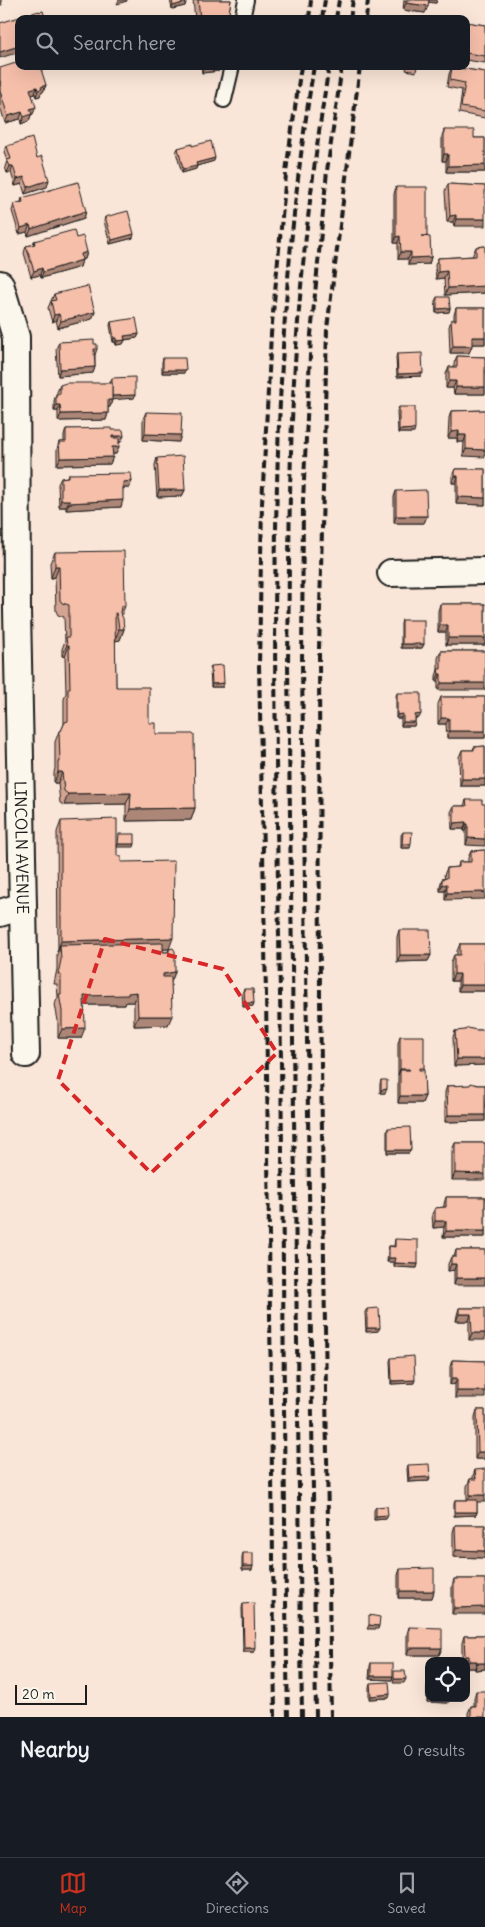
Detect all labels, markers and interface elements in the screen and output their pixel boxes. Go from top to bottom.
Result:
search box [15,15,470,70]
icon: search [33,29,61,57]
text: Search here [73,31,176,55]
street label: LINCOLN AVENUE [10,781,33,915]
map controls [425,1657,470,1702]
button: locate [425,1657,470,1702]
scale bar [15,1682,88,1705]
text: 20 m [22,1685,55,1703]
text: Nearby [20,1736,90,1763]
text: 0 results [403,1740,465,1760]
tab: Map [59,1869,87,1917]
tab: Directions [206,1869,269,1917]
tab: Saved [387,1869,426,1917]

